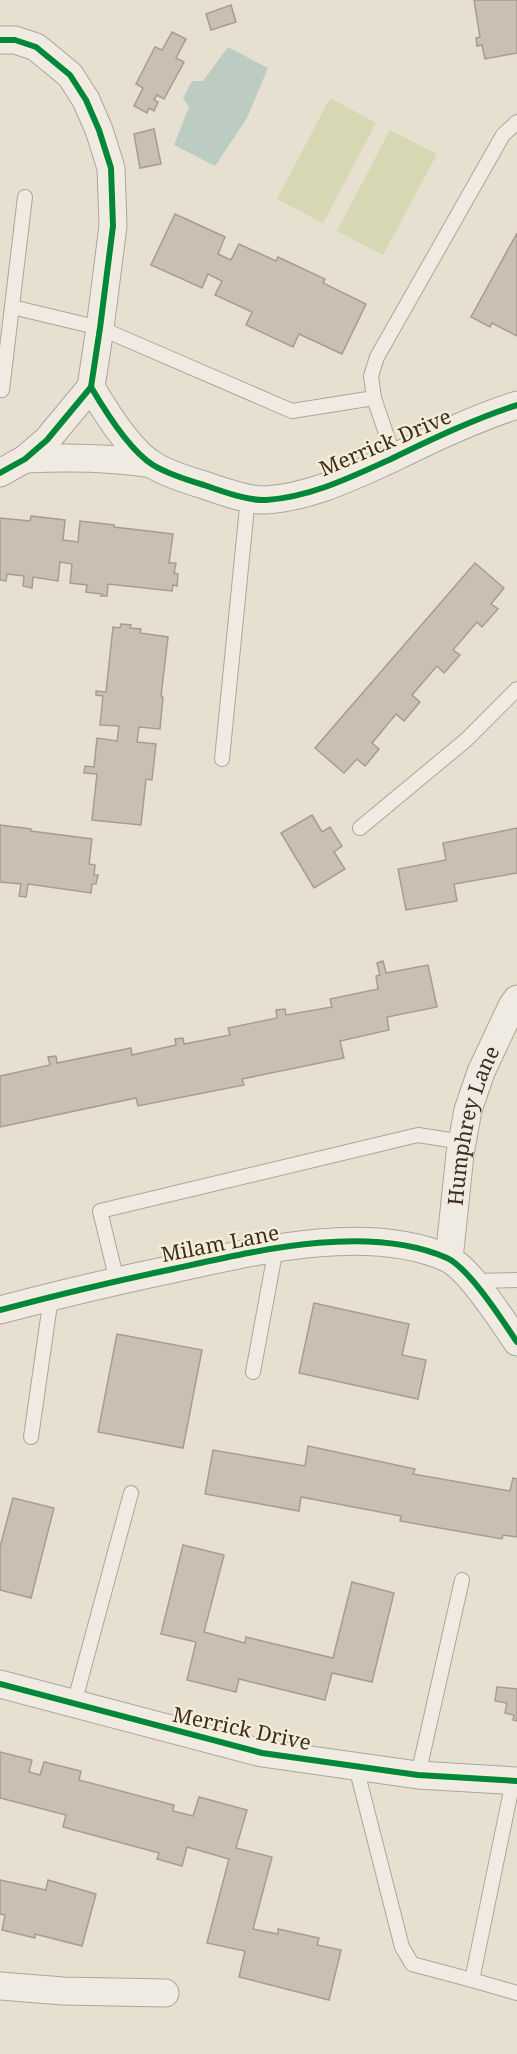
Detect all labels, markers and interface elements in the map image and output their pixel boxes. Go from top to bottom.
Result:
street label: Merrick Drive [315,402,455,482]
street label: Humphrey Lane [441,1041,505,1207]
street label: Milam Lane [159,1218,281,1268]
street label: Merrick Drive [170,1700,314,1756]

